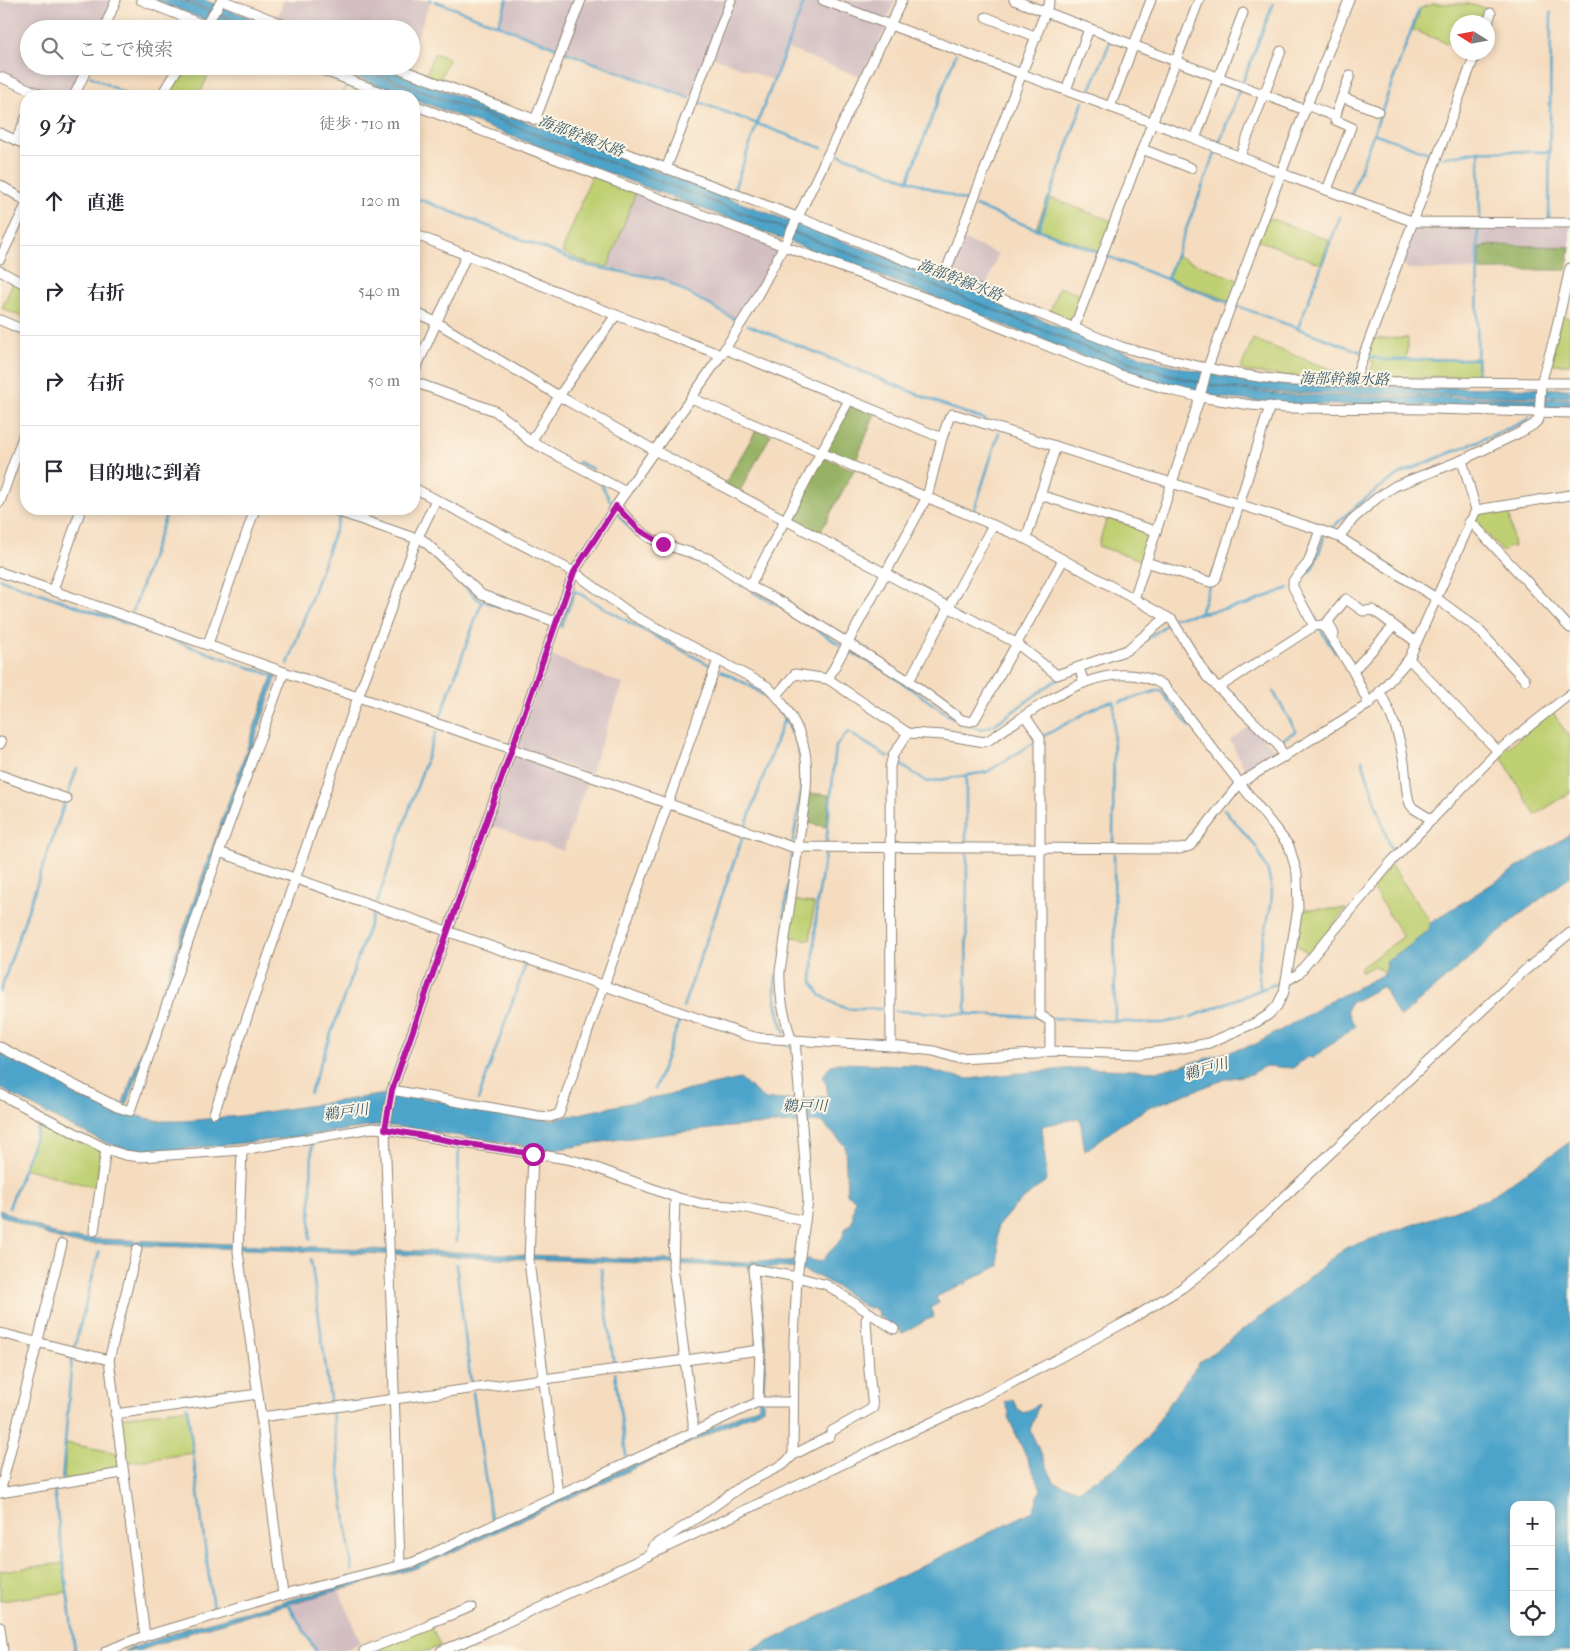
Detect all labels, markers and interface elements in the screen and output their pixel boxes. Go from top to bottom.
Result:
north arrow [1450,15,1495,60]
search box [20,20,420,75]
icon: search [38,34,66,62]
text: ここで検索 [78,39,173,61]
water label: 海部幹線水路 [536,111,627,161]
text: 9 分 [40,113,77,137]
text: 徒歩 · 710 m [319,114,400,133]
icon: ahead [40,187,68,215]
text: 120 m [361,191,400,210]
text: 直進 [87,192,125,214]
water label: 海部幹線水路 [915,255,1006,305]
icon: right [40,277,68,305]
text: 540 m [358,281,400,300]
text: 右折 [87,282,125,304]
icon: right [40,367,68,395]
water label: 海部幹線水路 [1299,369,1390,389]
text: 50 m [368,371,400,390]
text: 右折 [87,372,125,394]
icon: arrive [40,457,68,485]
text: 目的地に到着 [87,462,201,484]
route end [652,533,675,556]
water label: 鵜戸川 [1182,1054,1232,1084]
water label: 鵜戸川 [782,1097,829,1115]
water label: 鵜戸川 [322,1100,372,1124]
route start [522,1143,545,1166]
map controls [1510,1501,1555,1636]
button: + [1510,1501,1555,1546]
button: − [1510,1546,1555,1591]
button: locate [1510,1591,1555,1636]

